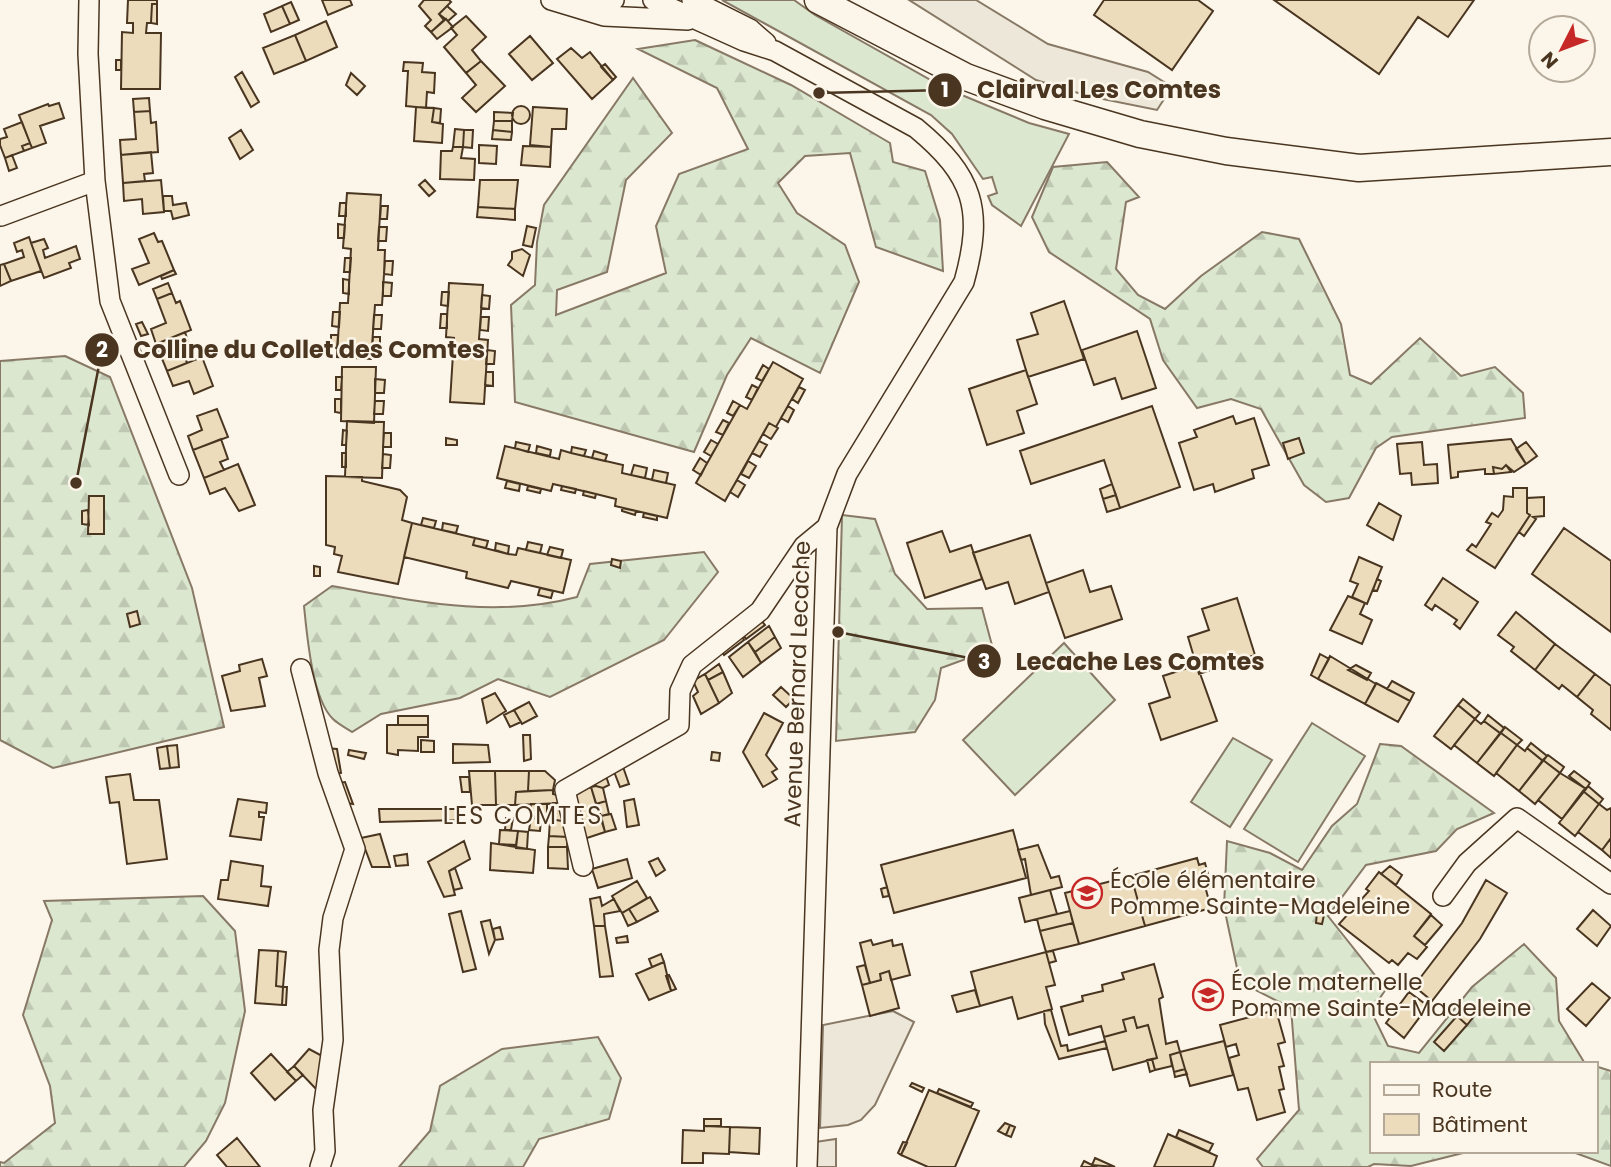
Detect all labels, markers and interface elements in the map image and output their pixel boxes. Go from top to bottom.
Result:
north arrow [1527,14,1597,84]
text: N [1535,46,1565,74]
callout: Clairval Les Comtes [928,68,1235,113]
text: Clairval Les Comtes [977,73,1221,106]
text: 1 [941,75,949,104]
callout: Colline du Collet des Comtes [84,327,499,372]
text: Colline du Collet des Comtes [133,333,485,366]
text: 2 [96,335,108,364]
street label: Avenue Bernard Lecache [776,540,818,828]
callout: Lecache Les Comtes [967,639,1279,684]
text: Lecache Les Comtes [1015,645,1265,678]
text: 3 [978,647,990,676]
district label: LES COMTES [443,799,603,832]
place label: École élémentaire Pomme Sainte-Madeleine [1110,864,1410,922]
school or university icon: École élémentaire Pomme Sainte-Madeleine [1070,876,1104,910]
place label: École maternelle Pomme Sainte-Madeleine [1231,966,1531,1024]
school or university icon: École maternelle Pomme Sainte-Madeleine [1191,978,1225,1012]
legend [1370,1062,1597,1153]
text: Route [1432,1075,1492,1104]
text: Bâtiment [1432,1110,1528,1139]

